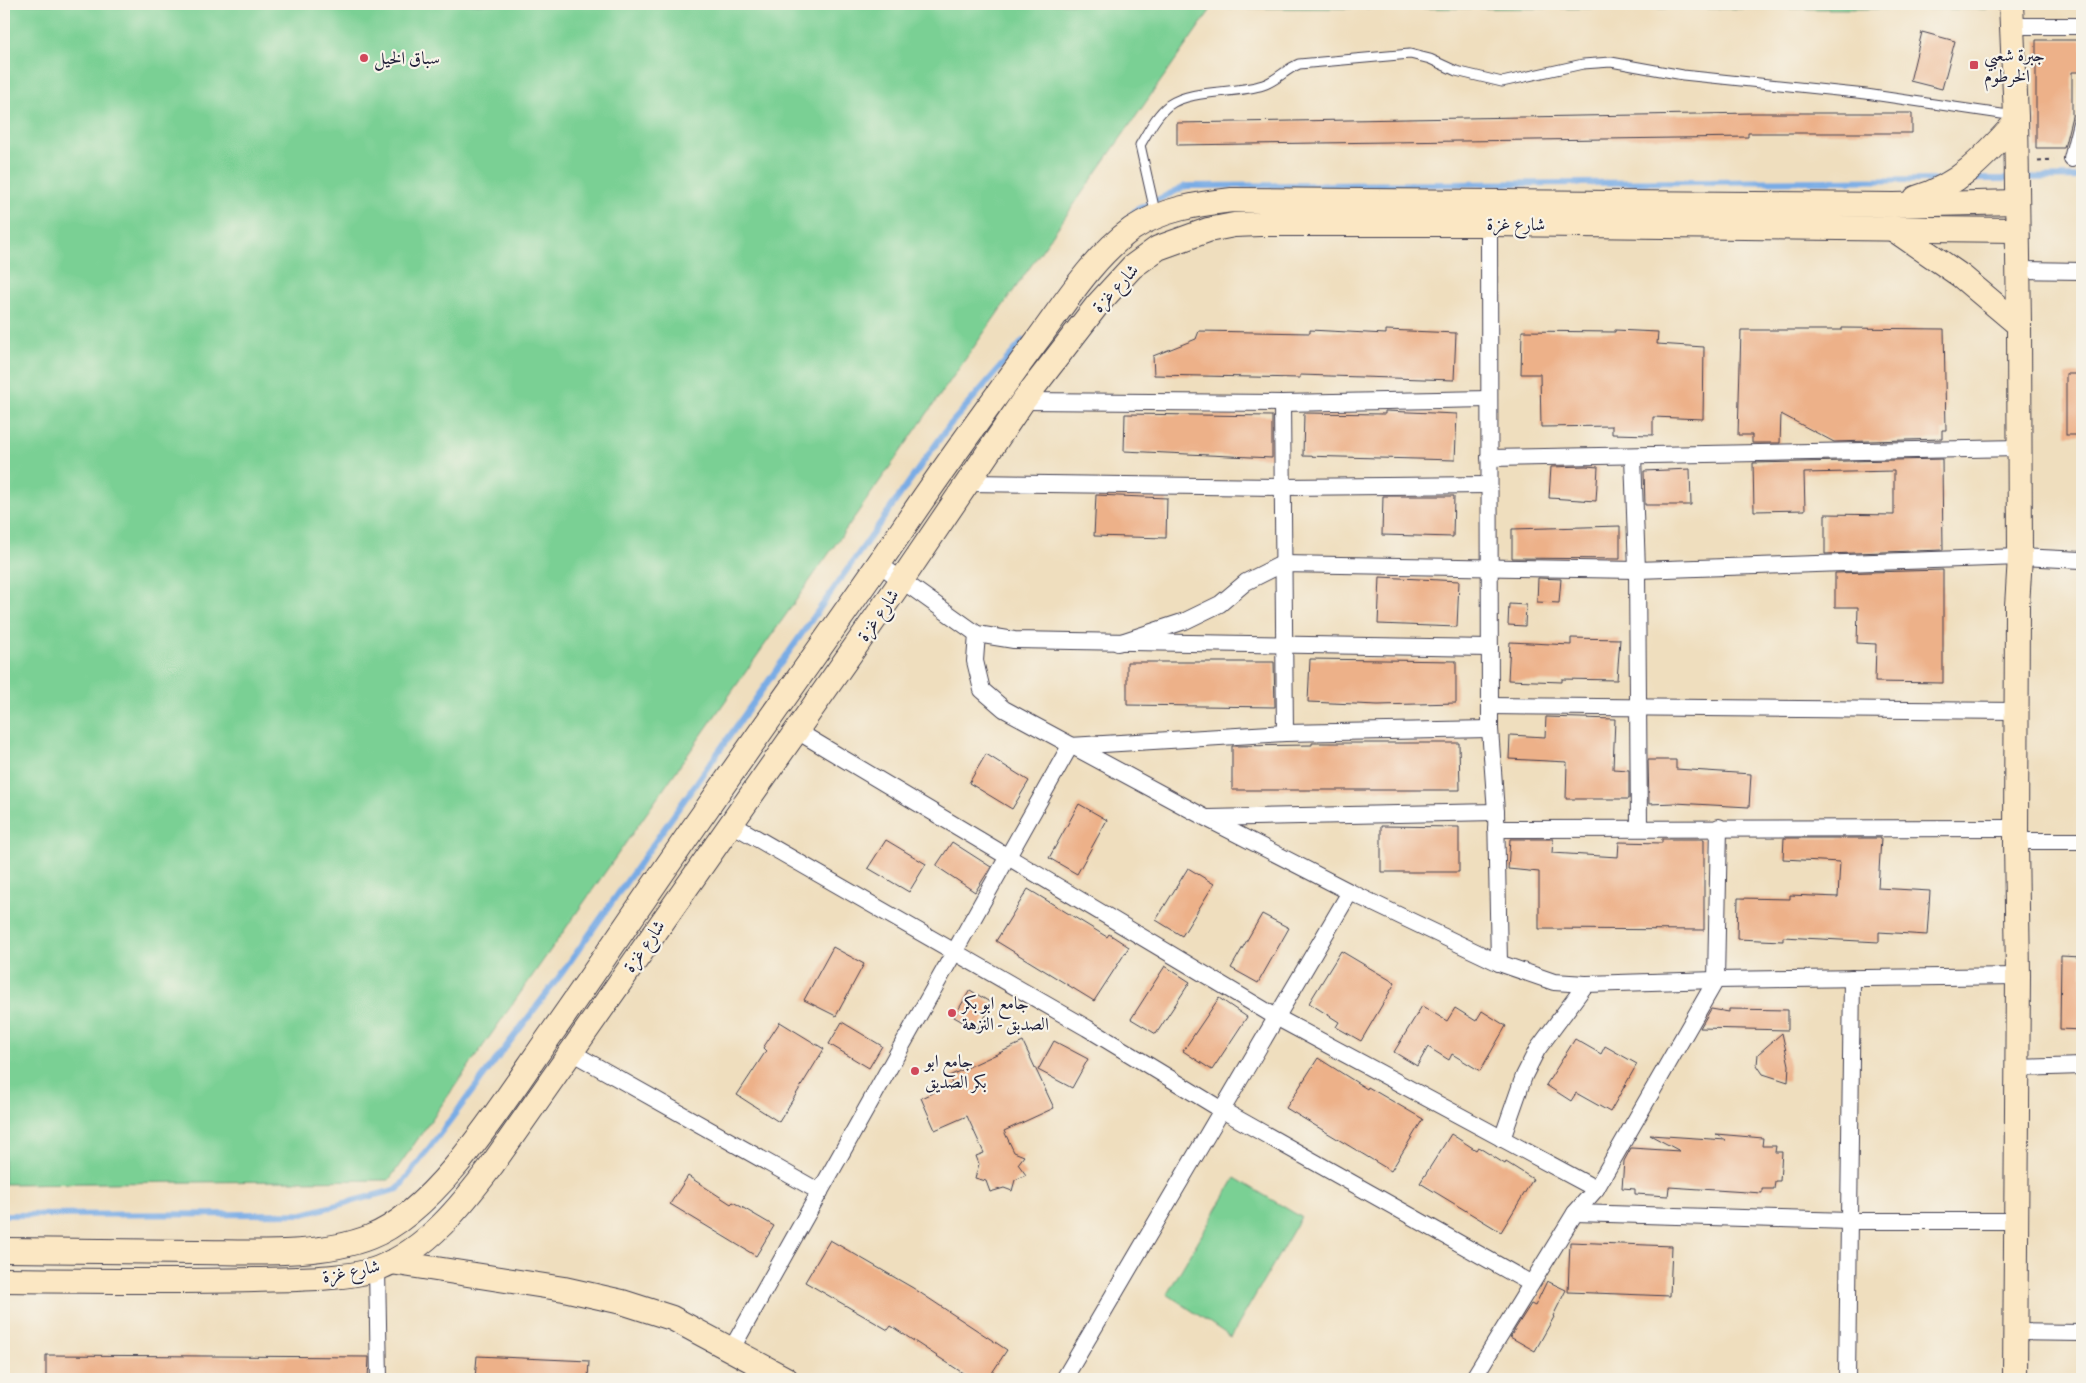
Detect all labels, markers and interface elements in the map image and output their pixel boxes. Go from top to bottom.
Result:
place label: جبرة شعبي الخرطوم [1984,43,2045,92]
place label: سباق الخيل [374,46,440,71]
marker: سباق الخيل [358,52,370,64]
marker: جبرة شعبي الخرطوم [1968,59,1980,71]
street label: شارع غزة [1486,211,1546,240]
street label: شارع غزة [1086,258,1146,320]
street label: شارع غزة [851,584,907,648]
street label: شارع غزة [617,915,673,979]
place label: جامع ابو بكر الصدبق - النزهة [960,991,1049,1035]
marker: جامع ابو بكر الصدبق - النزهة [946,1007,958,1019]
place label: جامع ابو بكر الصديق [923,1049,987,1094]
marker: جامع ابو بكر الصديق [909,1065,921,1077]
street label: شارع غزة [320,1254,383,1291]

